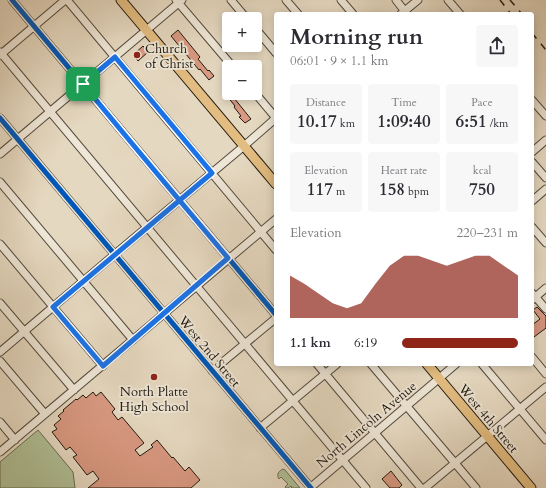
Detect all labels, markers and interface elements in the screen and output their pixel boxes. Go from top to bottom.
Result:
map controls [222,12,262,100]
button: + [222,12,262,52]
text: Morning run [290,22,423,52]
button: share [476,25,518,67]
place label: Church of Christ [145,40,193,73]
marker: Church of Christ [132,50,142,60]
text: 06:01 · 9 × 1.1 km [290,52,389,70]
button: − [222,60,262,100]
pin [66,67,100,101]
icon: arrive [72,73,94,95]
text: Distance [306,95,346,110]
text: Time [391,95,417,110]
text: Pace [471,95,493,110]
text: 10.17 [297,110,337,133]
text: 1:09:40 [377,110,431,133]
text: 6:51 [456,110,487,133]
text: km [337,116,355,131]
text: /km [487,116,508,131]
text: Elevation [304,163,348,178]
text: Heart rate [381,163,427,178]
text: kcal [473,163,491,178]
text: 117 [307,178,333,201]
text: 158 [379,178,405,201]
text: 750 [469,178,495,201]
text: m [333,184,345,199]
text: bpm [405,184,429,199]
text: Elevation [290,224,342,242]
text: 220–231 m [456,224,518,242]
street label: West 2nd Street [173,311,244,391]
text: 1.1 km [290,334,331,352]
text: 6:19 [354,334,377,352]
marker: North Platte High School [149,372,159,382]
street label: North Lincoln Avenue [313,377,421,472]
street label: West 4th Street [453,380,522,457]
place label: North Platte High School [119,383,189,416]

